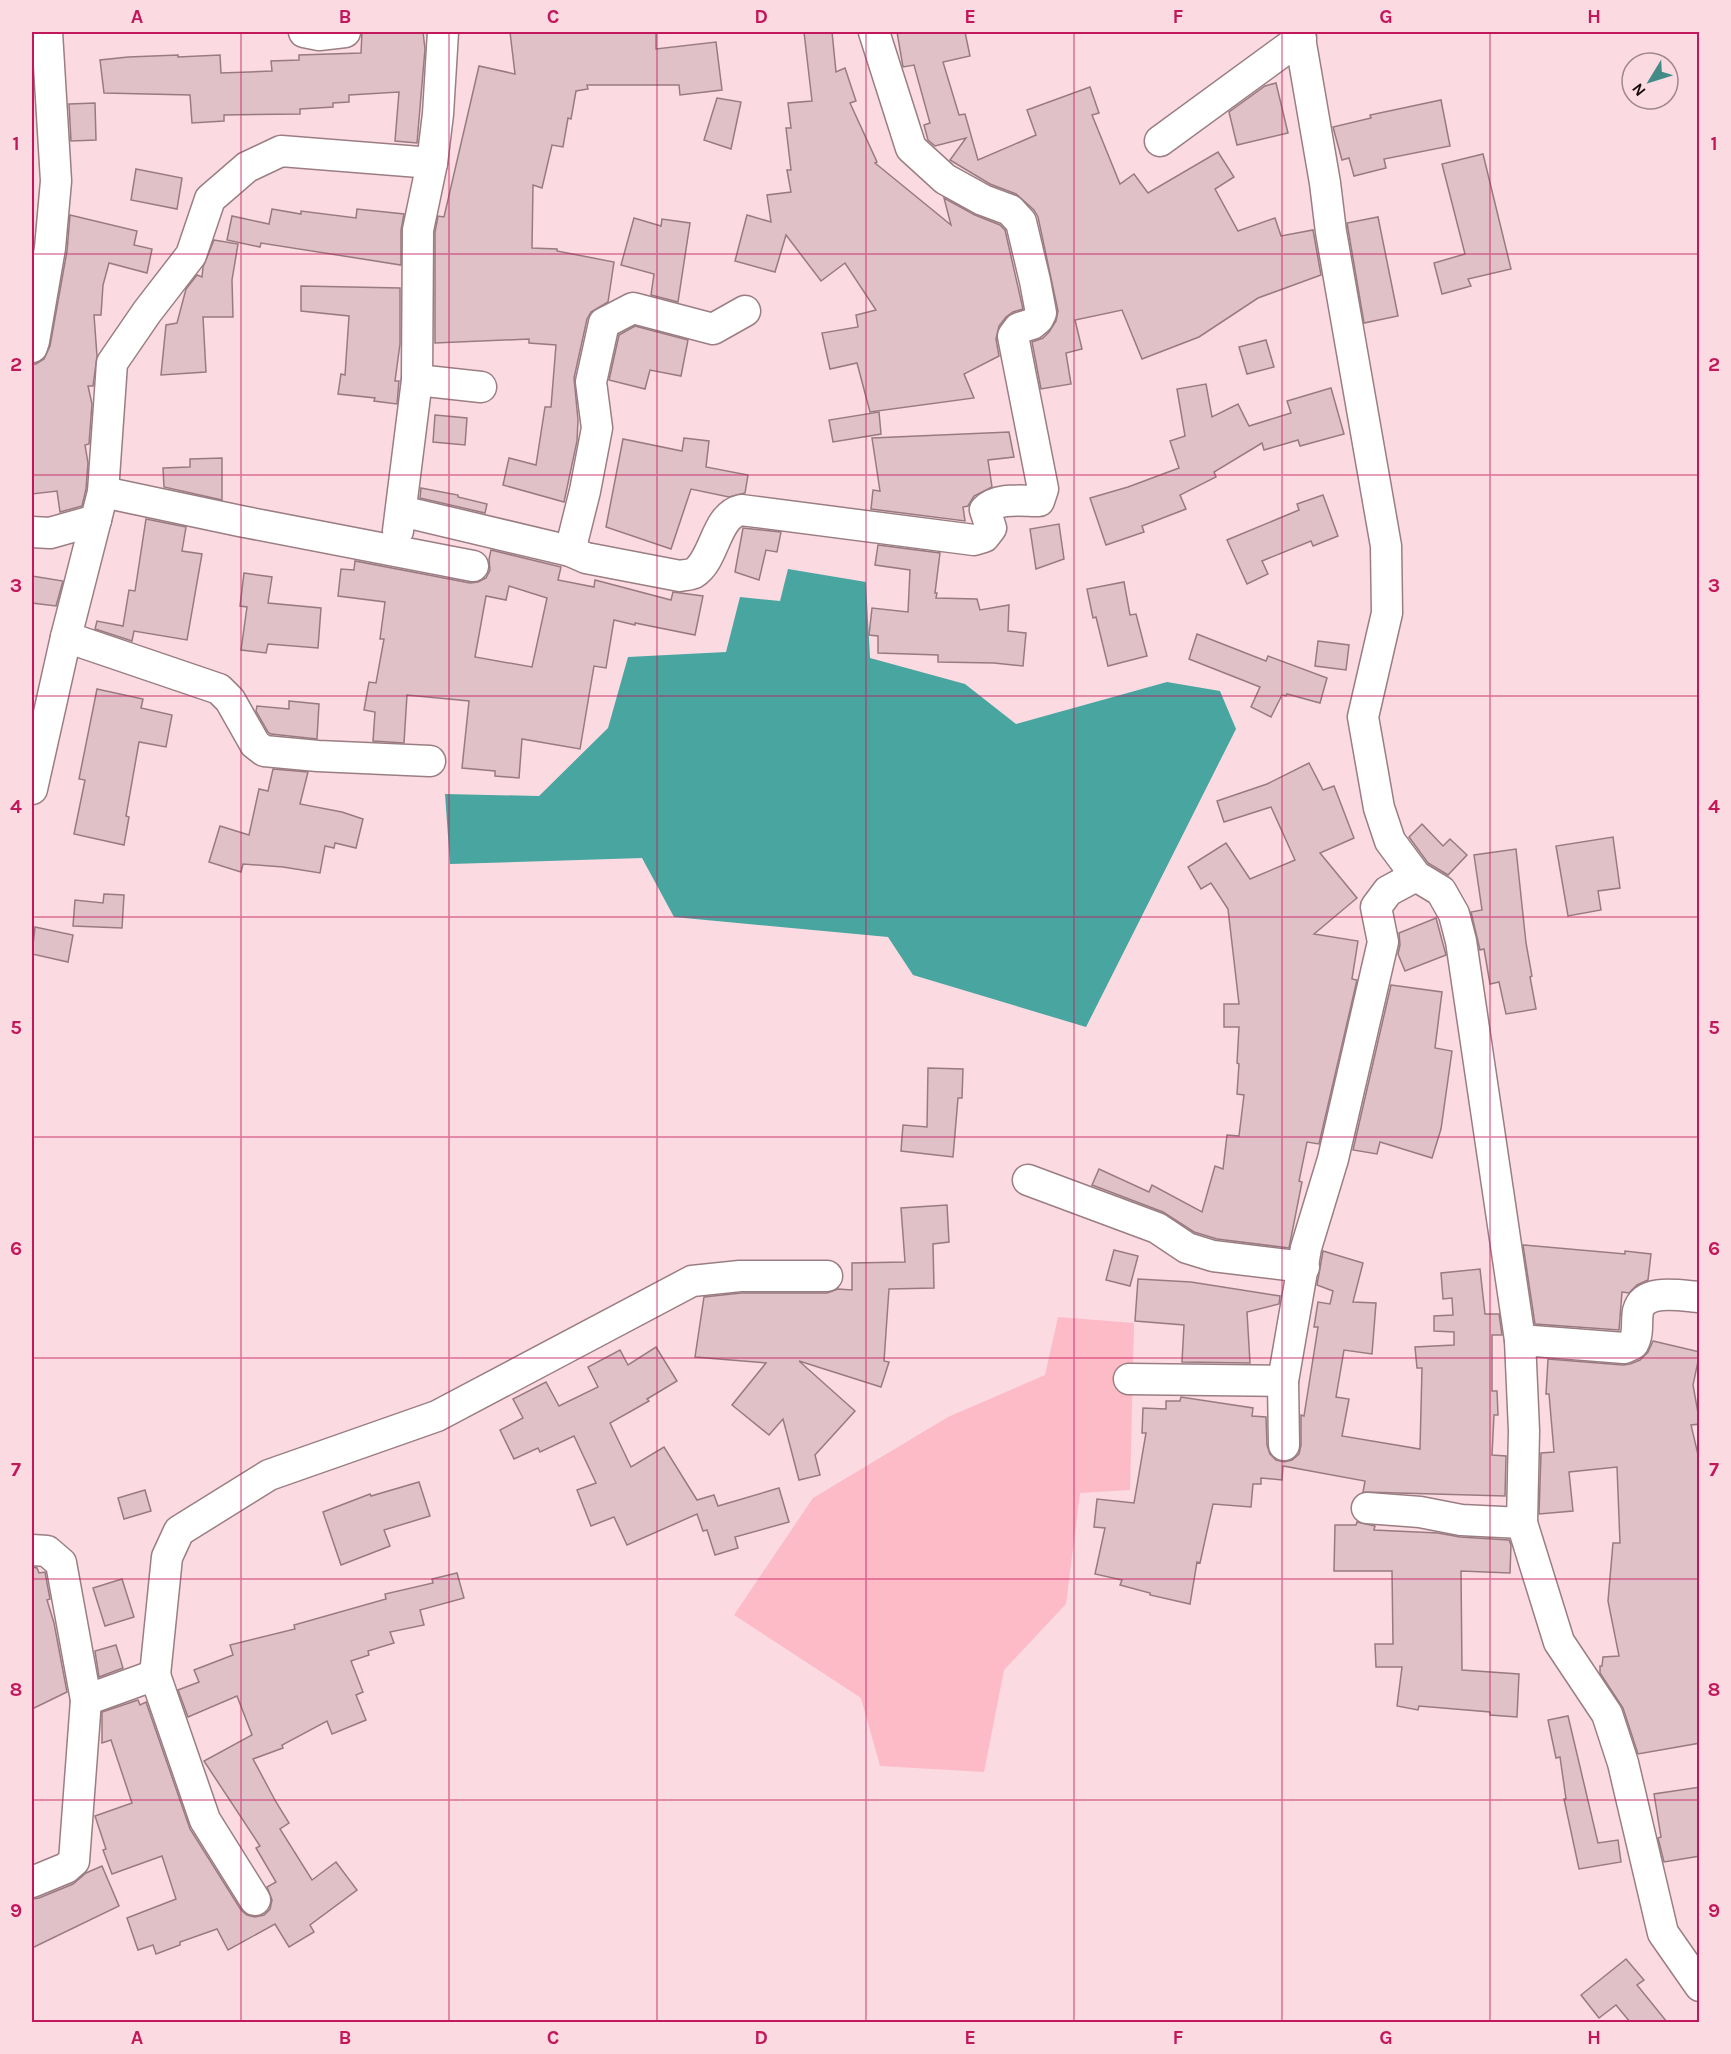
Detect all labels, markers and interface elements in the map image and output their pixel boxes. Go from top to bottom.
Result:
text: A [131,5,144,28]
text: B [339,5,351,28]
text: C [547,5,559,28]
text: D [754,5,768,28]
text: E [964,5,976,28]
text: F [1173,5,1184,28]
text: G [1379,5,1393,28]
text: H [1587,5,1601,28]
north arrow [1620,51,1680,111]
text: N [1628,80,1650,100]
text: 1 [12,132,20,155]
text: 1 [1710,132,1718,155]
text: 2 [10,353,22,376]
text: 2 [1708,353,1720,376]
text: 3 [10,574,22,597]
text: 3 [1708,574,1720,597]
text: 4 [10,795,22,818]
text: 4 [1708,795,1720,818]
text: 5 [10,1016,22,1039]
text: 5 [1708,1016,1720,1039]
text: 6 [10,1237,22,1260]
text: 6 [1708,1237,1720,1260]
text: 7 [11,1458,21,1481]
text: 7 [1709,1458,1719,1481]
text: 8 [10,1678,22,1701]
text: 8 [1708,1678,1720,1701]
text: 9 [10,1899,22,1922]
text: 9 [1708,1899,1720,1922]
text: A [131,2026,144,2049]
text: B [339,2026,351,2049]
text: C [547,2026,559,2049]
text: D [754,2026,768,2049]
text: E [964,2026,976,2049]
text: F [1173,2026,1184,2049]
text: G [1379,2026,1393,2049]
text: H [1587,2026,1601,2049]

